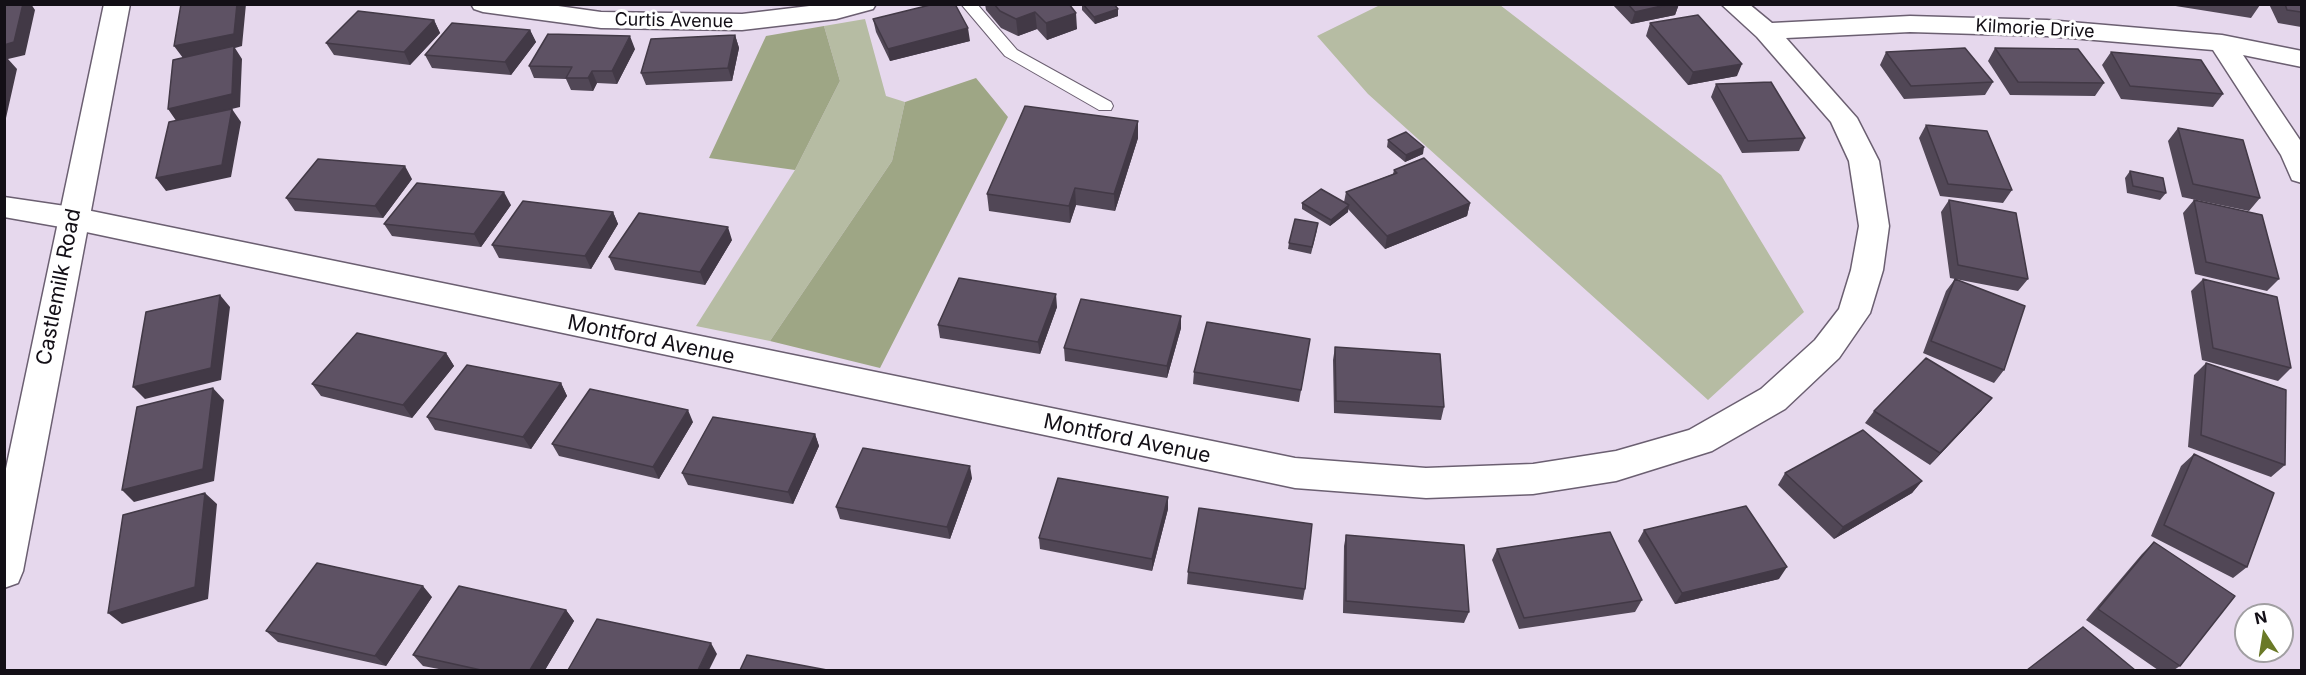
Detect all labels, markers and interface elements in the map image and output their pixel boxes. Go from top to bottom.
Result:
street label: Curtis Avenue [614,9,734,33]
street label: Kilmorie Drive [1975,15,2095,43]
street label: Castlemilk Road [31,207,87,367]
street label: Montford Avenue [565,310,737,370]
street label: Montford Avenue [1041,409,1213,469]
north arrow [2234,603,2294,663]
text: N [2253,606,2269,628]

